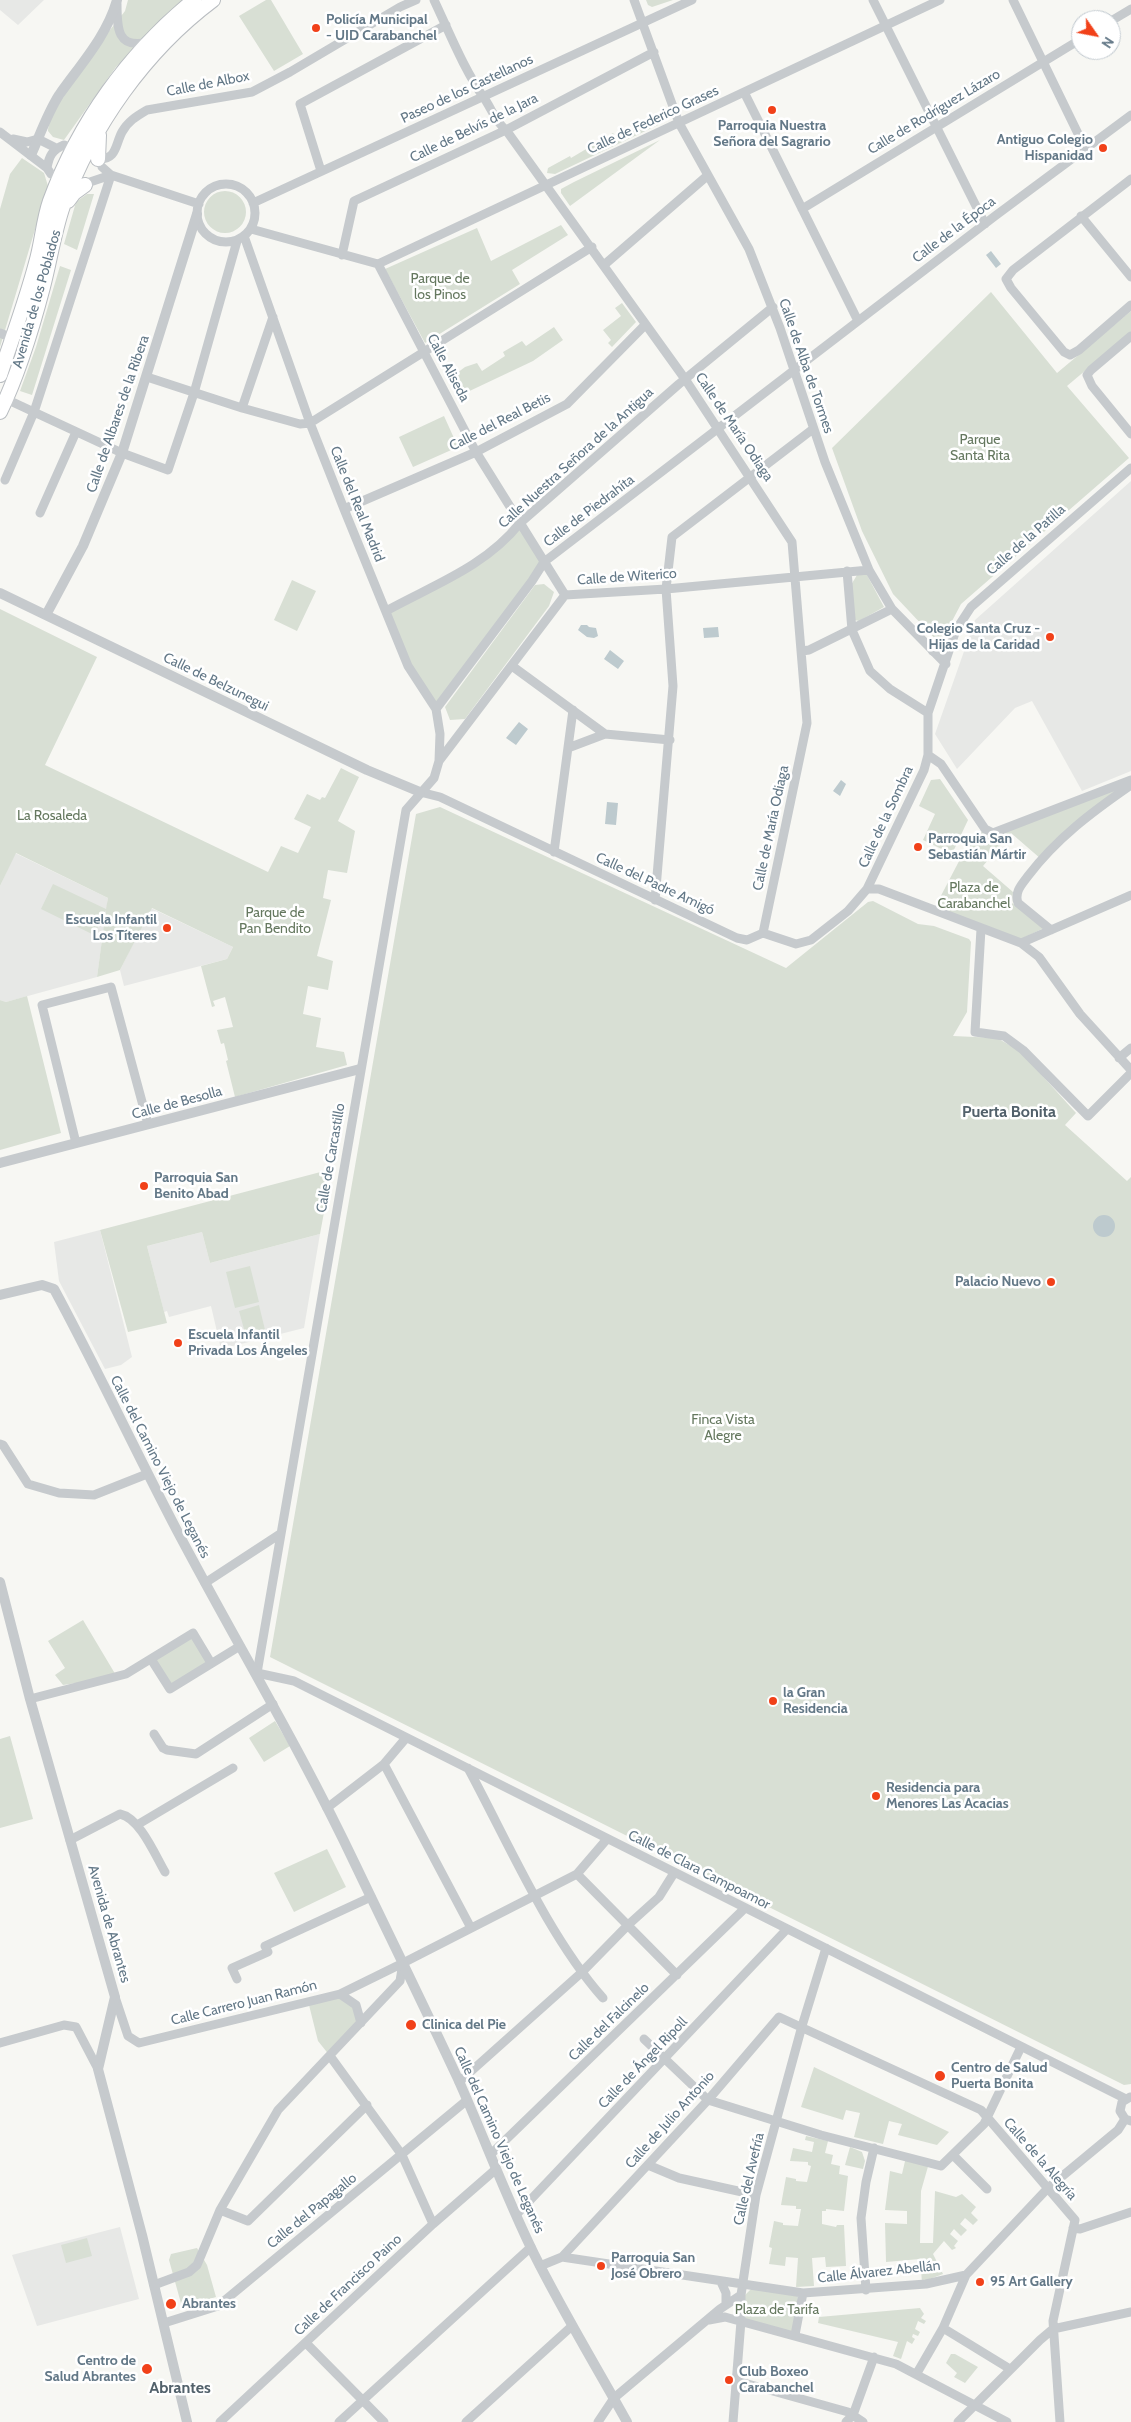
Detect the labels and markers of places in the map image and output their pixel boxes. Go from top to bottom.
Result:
place label: Policía Municipal - UID Carabanchel [326,12,437,44]
marker: Policía Municipal - UID Carabanchel [310,22,322,34]
marker: Parroquia Nuestra Señora del Sagrario [766,104,778,116]
place label: Parroquia Nuestra Señora del Sagrario [713,118,831,150]
place label: Antiguo Colegio Hispanidad [997,132,1093,164]
marker: Antiguo Colegio Hispanidad [1097,142,1109,154]
place label: Colegio Santa Cruz - Hijas de la Caridad [917,621,1040,654]
marker: Colegio Santa Cruz - Hijas de la Caridad [1044,631,1056,643]
place label: Parroquia San Sebastián Mártir [928,831,1026,864]
marker: Parroquia San Sebastián Mártir [912,841,924,853]
place label: Escuela Infantil Los Títeres [65,912,157,944]
marker: Escuela Infantil Los Títeres [161,922,173,934]
place label: Parroquia San Benito Abad [154,1170,238,1202]
marker: Parroquia San Benito Abad [138,1180,150,1192]
place label: Palacio Nuevo [955,1274,1041,1290]
marker: Palacio Nuevo [1045,1276,1057,1288]
place label: Escuela Infantil Privada Los Ángeles [188,1327,308,1360]
marker: Escuela Infantil Privada Los Ángeles [172,1337,184,1349]
place label: la Gran Residencia [783,1685,848,1718]
marker: la Gran Residencia [767,1695,779,1707]
place label: Residencia para Menores Las Acacias [886,1780,1009,1812]
marker: Residencia para Menores Las Acacias [870,1790,882,1802]
place label: Clinica del Pie [422,2017,506,2033]
marker: Clinica del Pie [404,2018,418,2032]
place label: Centro de Salud Puerta Bonita [951,2060,1047,2092]
marker: Centro de Salud Puerta Bonita [933,2069,947,2083]
place label: Parroquia San José Obrero [611,2250,695,2282]
marker: Parroquia San José Obrero [595,2260,607,2272]
place label: 95 Art Gallery [990,2274,1073,2290]
marker: 95 Art Gallery [974,2276,986,2288]
place label: Abrantes [182,2296,236,2312]
marker: Abrantes [164,2297,178,2311]
place label: Centro de Salud Abrantes [45,2353,136,2386]
marker: Centro de Salud Abrantes [140,2362,154,2376]
place label: Club Boxeo Carabanchel [739,2364,814,2396]
marker: Club Boxeo Carabanchel [723,2374,735,2386]

